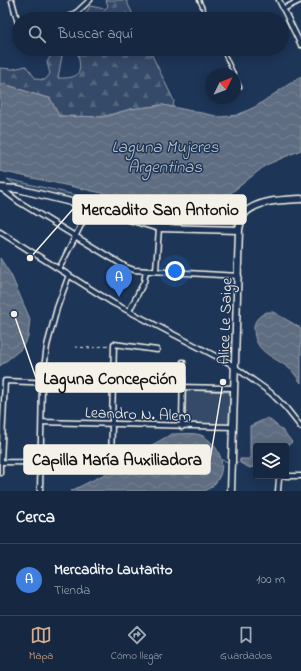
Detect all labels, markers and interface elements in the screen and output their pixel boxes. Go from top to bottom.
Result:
search box [12,12,289,56]
icon: search [26,23,48,45]
text: Buscar aquí [58,23,133,45]
north arrow [205,68,241,104]
water label: Laguna Mujeres Argentinas [111,135,219,181]
callout: Mercadito San Antonio [73,195,246,224]
text: Mercadito San Antonio [81,198,239,223]
your location [165,261,185,281]
pin: A [106,264,132,297]
street label: Alice Le Saige [212,276,240,365]
callout: Laguna Concepción [36,363,185,392]
text: Laguna Concepción [43,367,177,394]
street label: Leandro N. Alem [84,401,191,429]
map controls [253,443,289,479]
button: layers [253,443,289,479]
callout: Capilla María Auxiliadora [24,445,210,474]
text: Capilla María Auxiliadora [32,448,202,473]
text: Cerca [16,505,55,530]
text: Mercadito Lautarito [54,559,172,581]
text: A [25,570,33,589]
text: 100 m [256,570,285,589]
text: Tienda [54,581,90,600]
tab: Mapa [29,624,53,664]
tab: Cómo llegar [111,624,163,664]
tab: Guardados [220,624,272,664]

